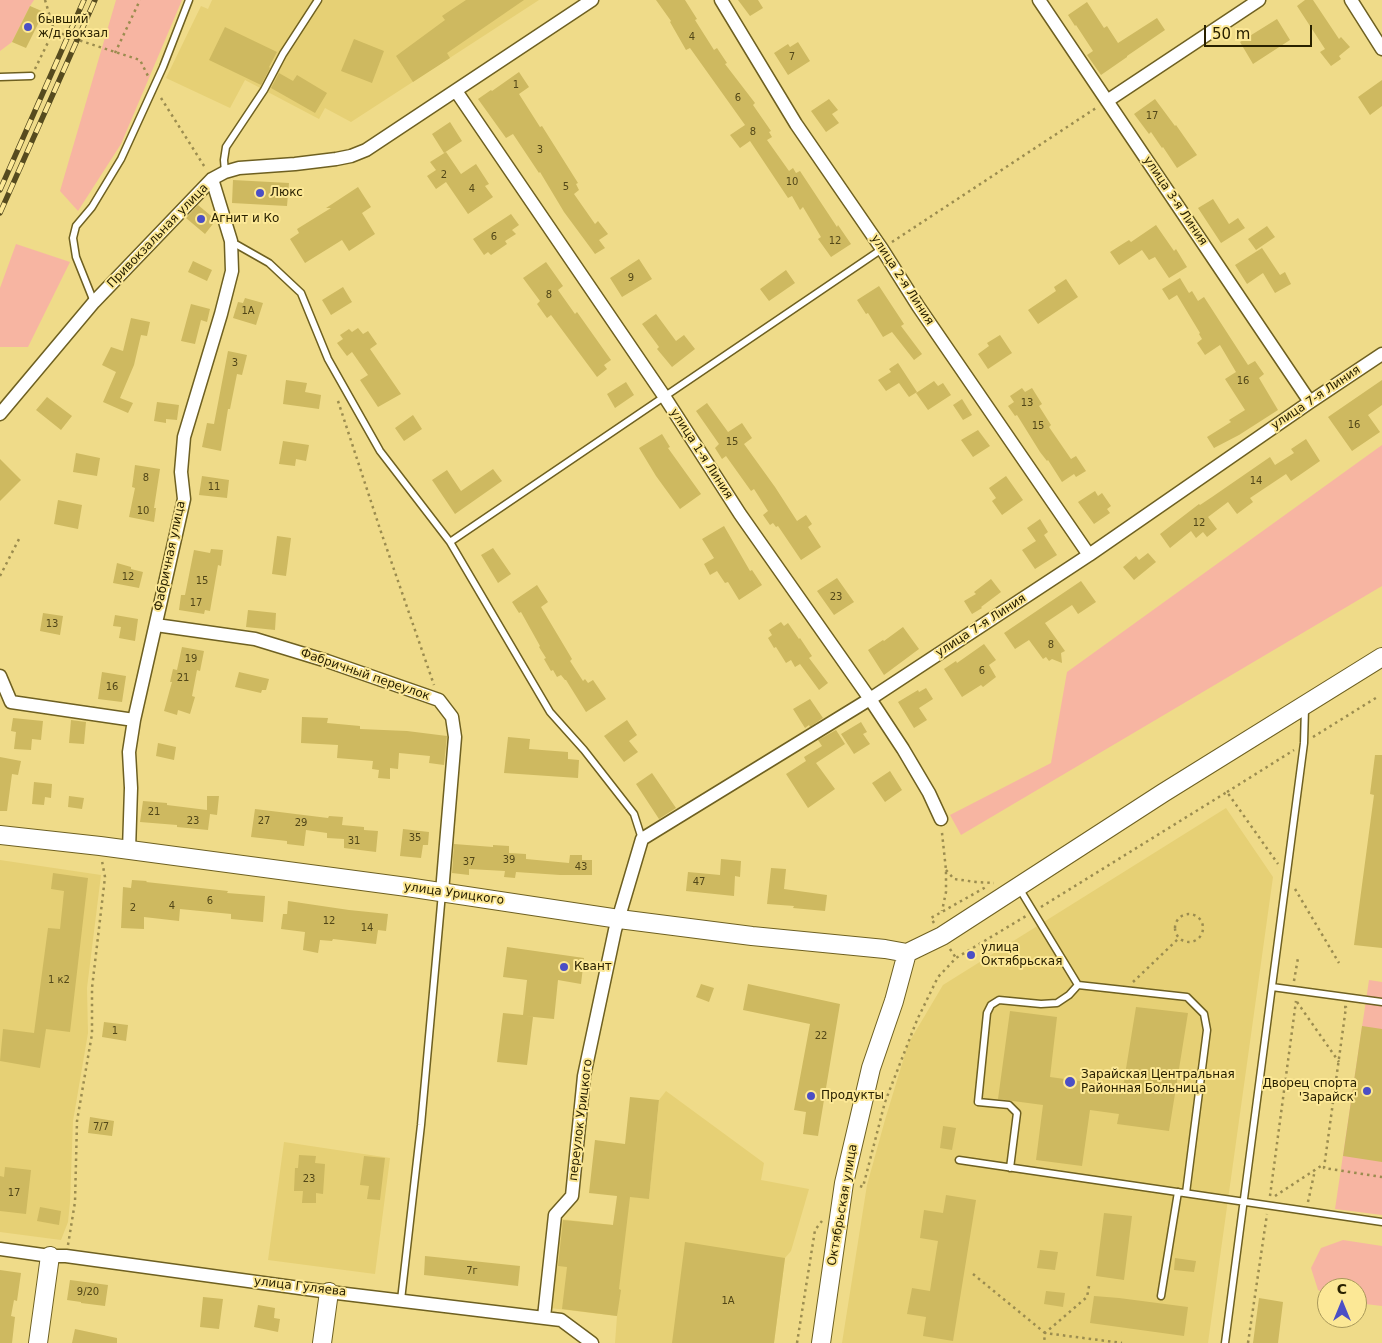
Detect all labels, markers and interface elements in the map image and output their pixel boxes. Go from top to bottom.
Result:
place label: бывший ж/д вокзал [38,13,108,41]
scale bar [1207,15,1314,47]
marker: бывший ж/д вокзал [22,21,34,33]
text: 50 m [1212,25,1250,43]
house number: 4 [689,31,695,43]
house number: 7 [789,51,795,63]
house number: 1 [513,79,519,91]
house number: 6 [735,92,741,104]
house number: 17 [1146,110,1158,122]
house number: 8 [750,126,756,138]
house number: 3 [537,144,543,156]
street label: улица 3-я Линия [1140,154,1210,248]
house number: 2 [441,169,447,181]
house number: 10 [786,176,798,188]
street label: Привокзальная улица [105,181,211,291]
house number: 5 [563,181,569,193]
house number: 4 [469,183,475,195]
place label: Люкс [270,186,303,200]
marker: Люкс [254,187,266,199]
place label: Агнит и Ко [211,212,279,226]
marker: Агнит и Ко [195,213,207,225]
house number: 6 [491,231,497,243]
street label: улица 2-я Линия [867,232,937,328]
house number: 12 [829,235,841,247]
house number: 9 [628,272,634,284]
house number: 8 [546,289,552,301]
house number: 1А [241,305,255,317]
house number: 3 [232,357,238,369]
street label: улица 7-я Линия [1269,363,1363,433]
house number: 16 [1237,375,1249,387]
house number: 13 [1021,397,1033,409]
street label: улица 1-я Линия [666,406,736,502]
house number: 16 [1348,419,1360,431]
house number: 15 [1032,420,1044,432]
house number: 15 [726,436,738,448]
house number: 8 [143,472,149,484]
house number: 14 [1250,475,1262,487]
house number: 11 [208,481,220,493]
street label: Фабричная улица [151,500,189,612]
house number: 10 [137,505,149,517]
house number: 12 [1193,517,1205,529]
house number: 12 [122,571,134,583]
house number: 15 [196,575,208,587]
house number: 23 [830,591,842,603]
street label: улица 7-я Линия [933,591,1029,661]
house number: 17 [190,597,202,609]
house number: 13 [46,618,58,630]
house number: 8 [1048,639,1054,651]
street label: Фабричный переулок [298,646,432,704]
house number: 19 [185,653,197,665]
house number: 6 [979,665,985,677]
house number: 21 [177,672,189,684]
house number: 16 [106,681,118,693]
house number: 21 [148,806,160,818]
house number: 23 [187,815,199,827]
house number: 27 [258,815,270,827]
house number: 29 [295,817,307,829]
house number: 35 [409,832,421,844]
house number: 31 [348,835,360,847]
house number: 39 [503,854,515,866]
house number: 37 [463,856,475,868]
house number: 43 [575,861,587,873]
house number: 47 [693,876,705,888]
street label: улица Урицкого [403,880,505,908]
house number: 6 [207,895,213,907]
house number: 4 [169,900,175,912]
house number: 2 [130,902,136,914]
house number: 12 [323,915,335,927]
house number: 14 [361,922,373,934]
place label: улица Октябрьская [981,941,1062,969]
marker: улица Октябрьская [965,949,977,961]
place label: Квант [574,960,612,974]
marker: Квант [558,961,570,973]
house number: 1 к2 [48,974,70,986]
house number: 1 [112,1025,118,1037]
house number: 22 [815,1030,827,1042]
street label: переулок Урицкого [566,1058,596,1182]
place label: Зарайская Центральная Районная Больница [1081,1068,1235,1096]
marker: Зарайская Центральная Районная Больница [1063,1075,1077,1089]
place label: Дворец спорта 'Зарайск' [1262,1077,1357,1105]
marker: Дворец спорта 'Зарайск' [1361,1085,1373,1097]
place label: Продукты [821,1089,884,1103]
marker: Продукты [805,1090,817,1102]
house number: 7/7 [93,1121,109,1133]
street label: Октябрьская улица [825,1143,861,1267]
house number: 23 [303,1173,315,1185]
house number: 17 [8,1187,20,1199]
house number: 7г [466,1265,478,1277]
street label: улица Гуляева [253,1274,347,1300]
north arrow [1317,1278,1367,1328]
text: С [1337,1281,1347,1297]
house number: 9/20 [77,1286,99,1298]
house number: 1А [721,1295,735,1307]

